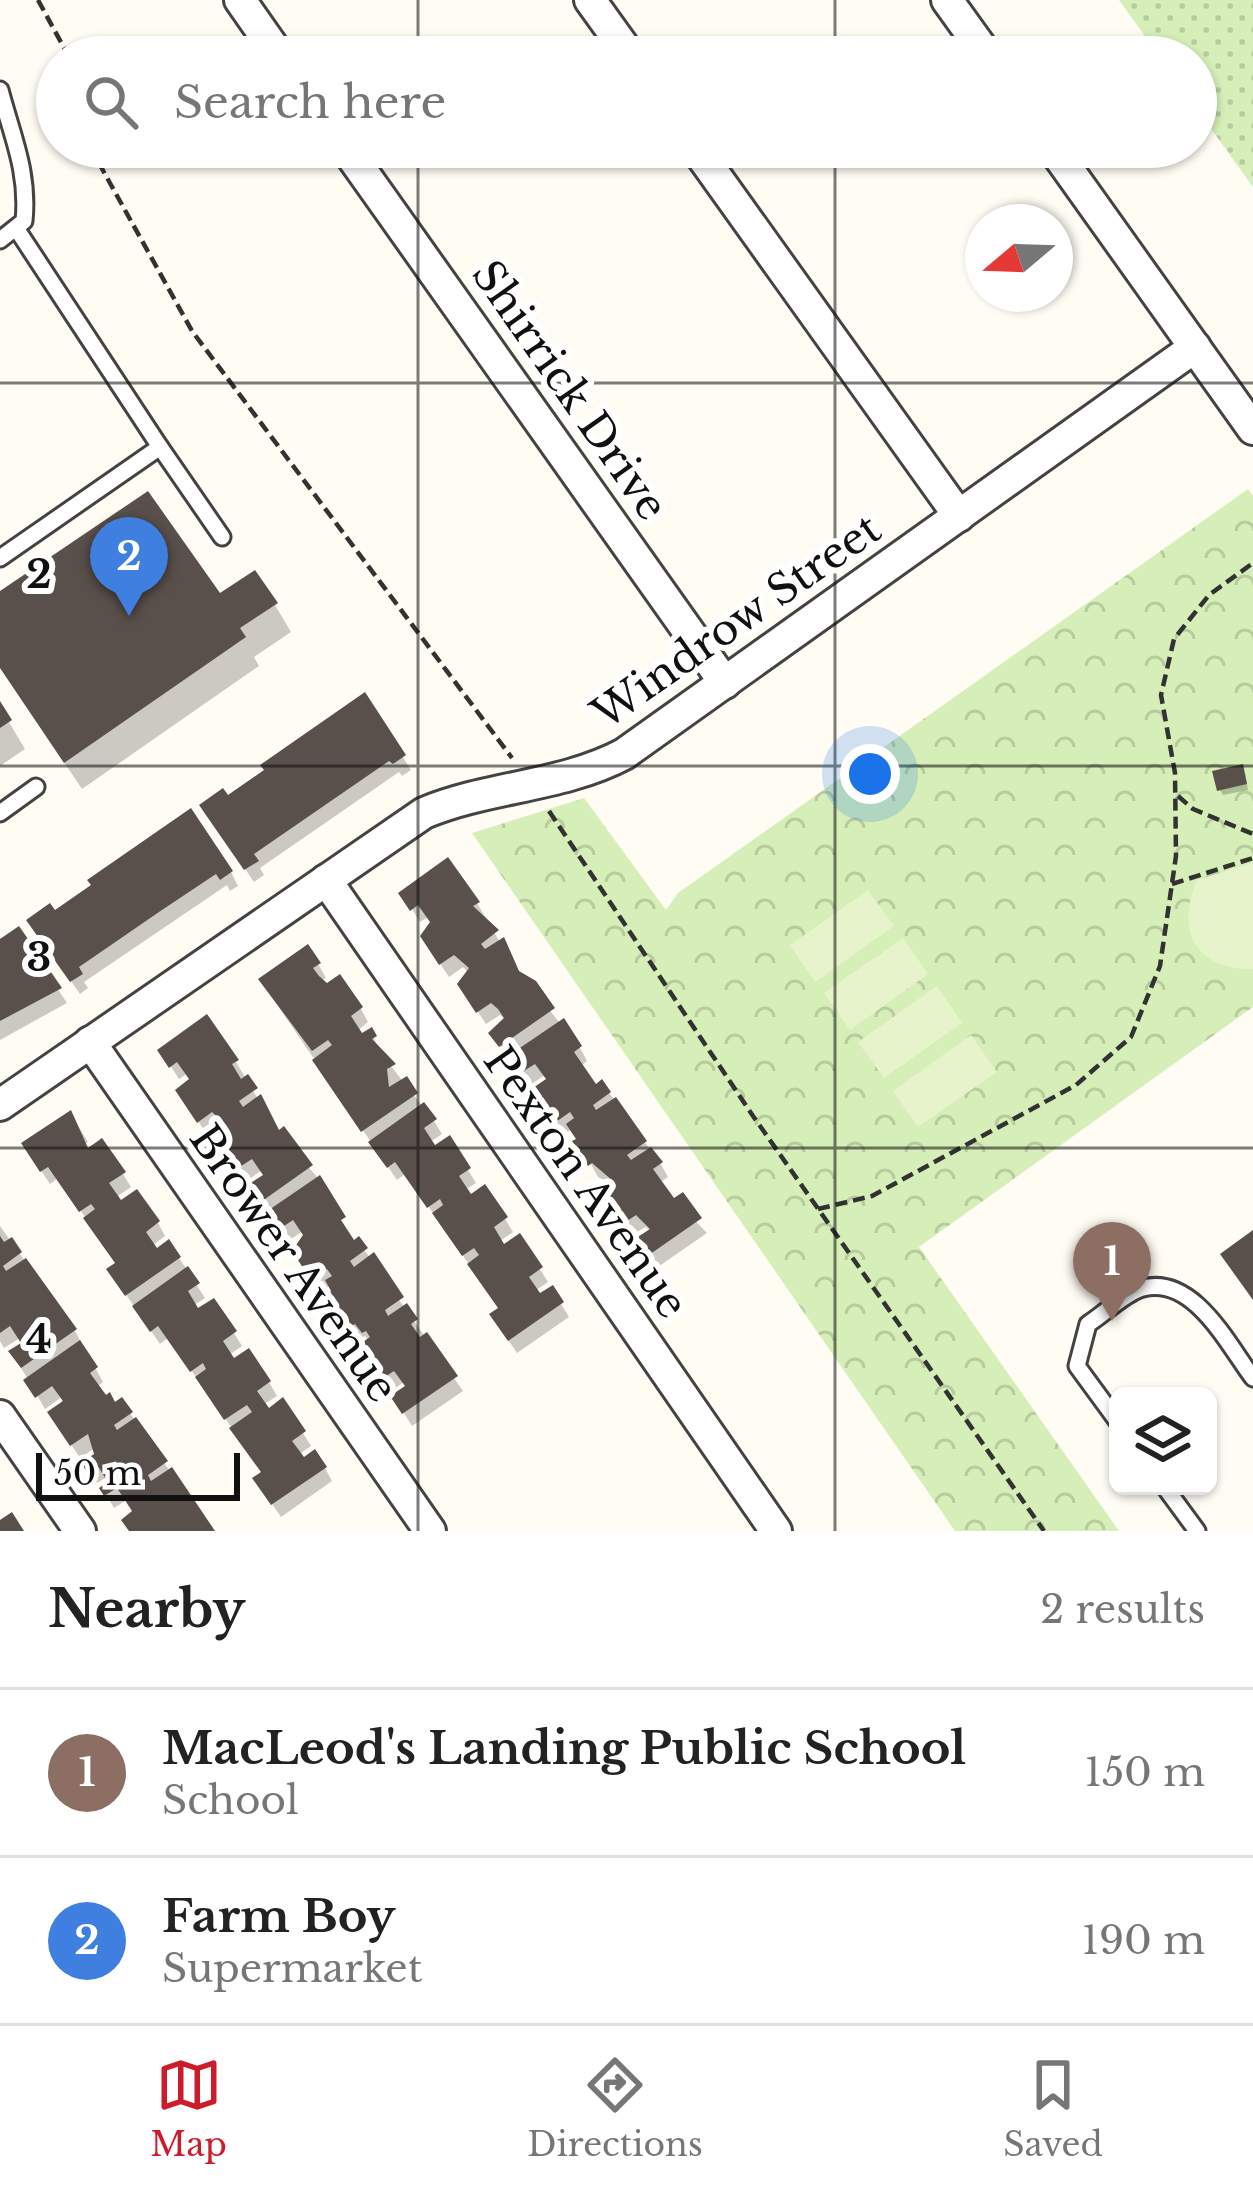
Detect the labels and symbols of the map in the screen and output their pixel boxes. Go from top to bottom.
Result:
north arrow [965,204,1073,312]
street label: Shirrick Drive [461,250,679,530]
street label: Windrow Street [581,502,890,740]
pin: 2 [90,517,168,616]
text: 2 [26,550,52,599]
your location [840,744,900,804]
text: 3 [27,933,51,982]
street label: Pexton Avenue [473,1036,699,1328]
street label: Brower Avenue [179,1114,409,1412]
pin: 1 [1073,1222,1151,1321]
text: 4 [26,1315,52,1364]
scale bar [36,1447,240,1500]

